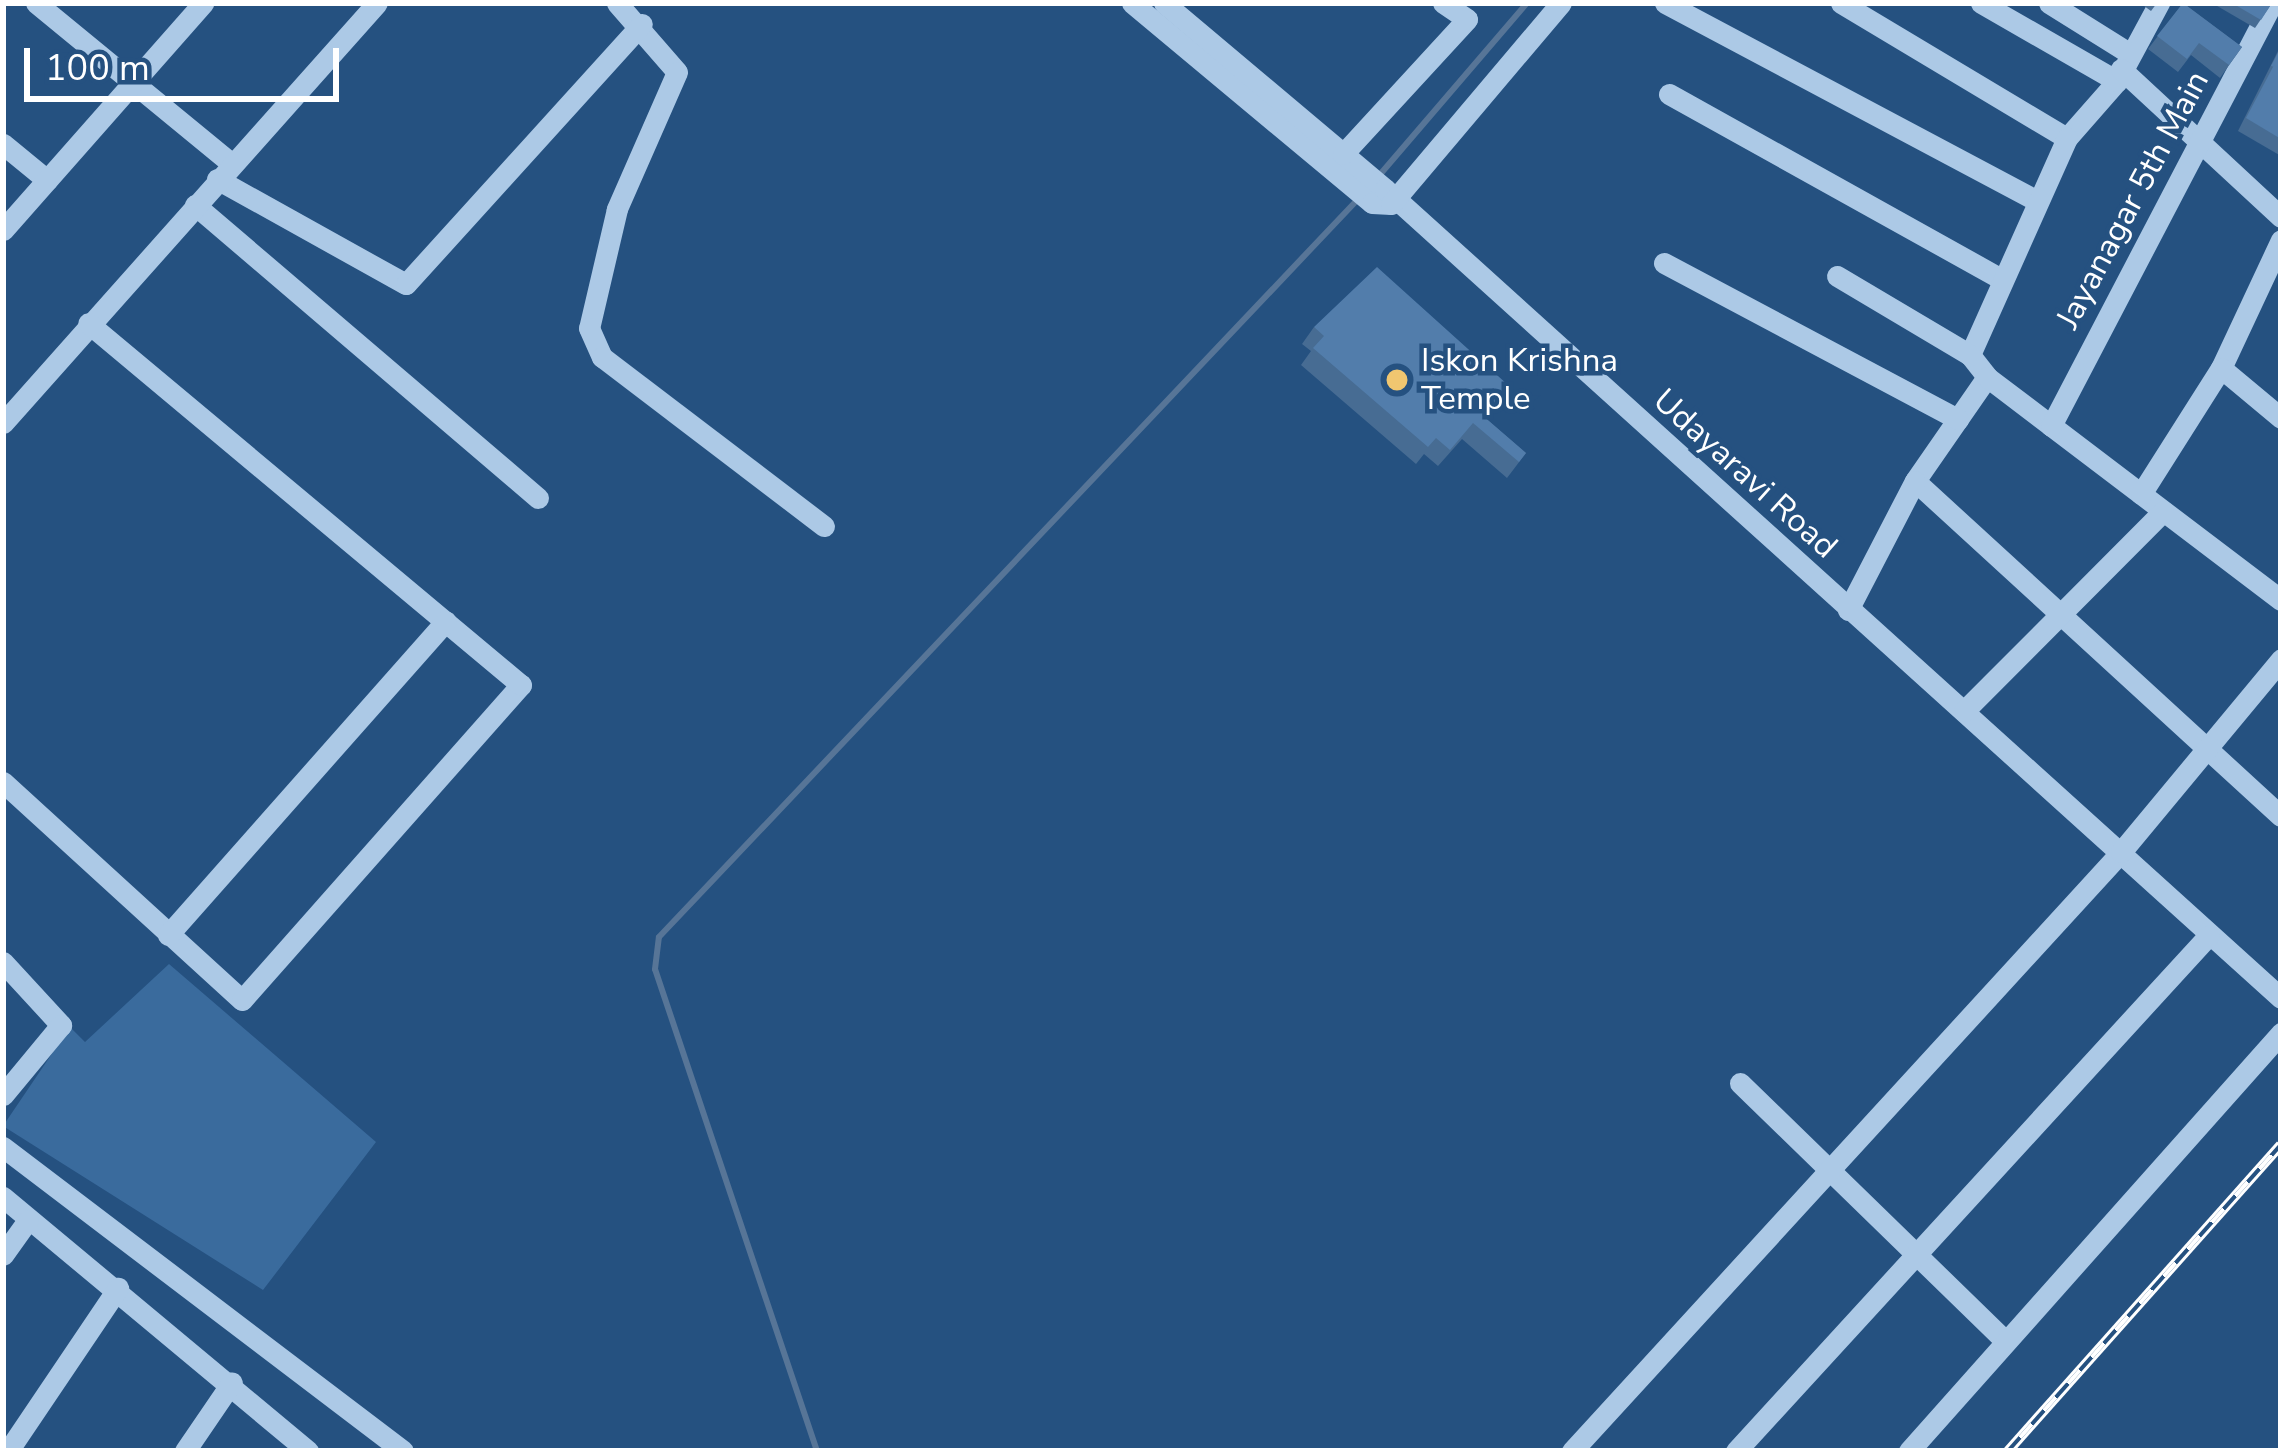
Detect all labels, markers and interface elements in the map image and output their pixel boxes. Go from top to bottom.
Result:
scale bar [30,24,345,98]
text: 100 m [45,44,150,93]
street label: Jayanagar 5th Main [2048,64,2218,336]
place label: Iskon Krishna Temple [1421,341,1618,419]
marker: Iskon Krishna Temple [1384,367,1410,393]
street label: Udayaravi Road [1645,381,1845,567]

